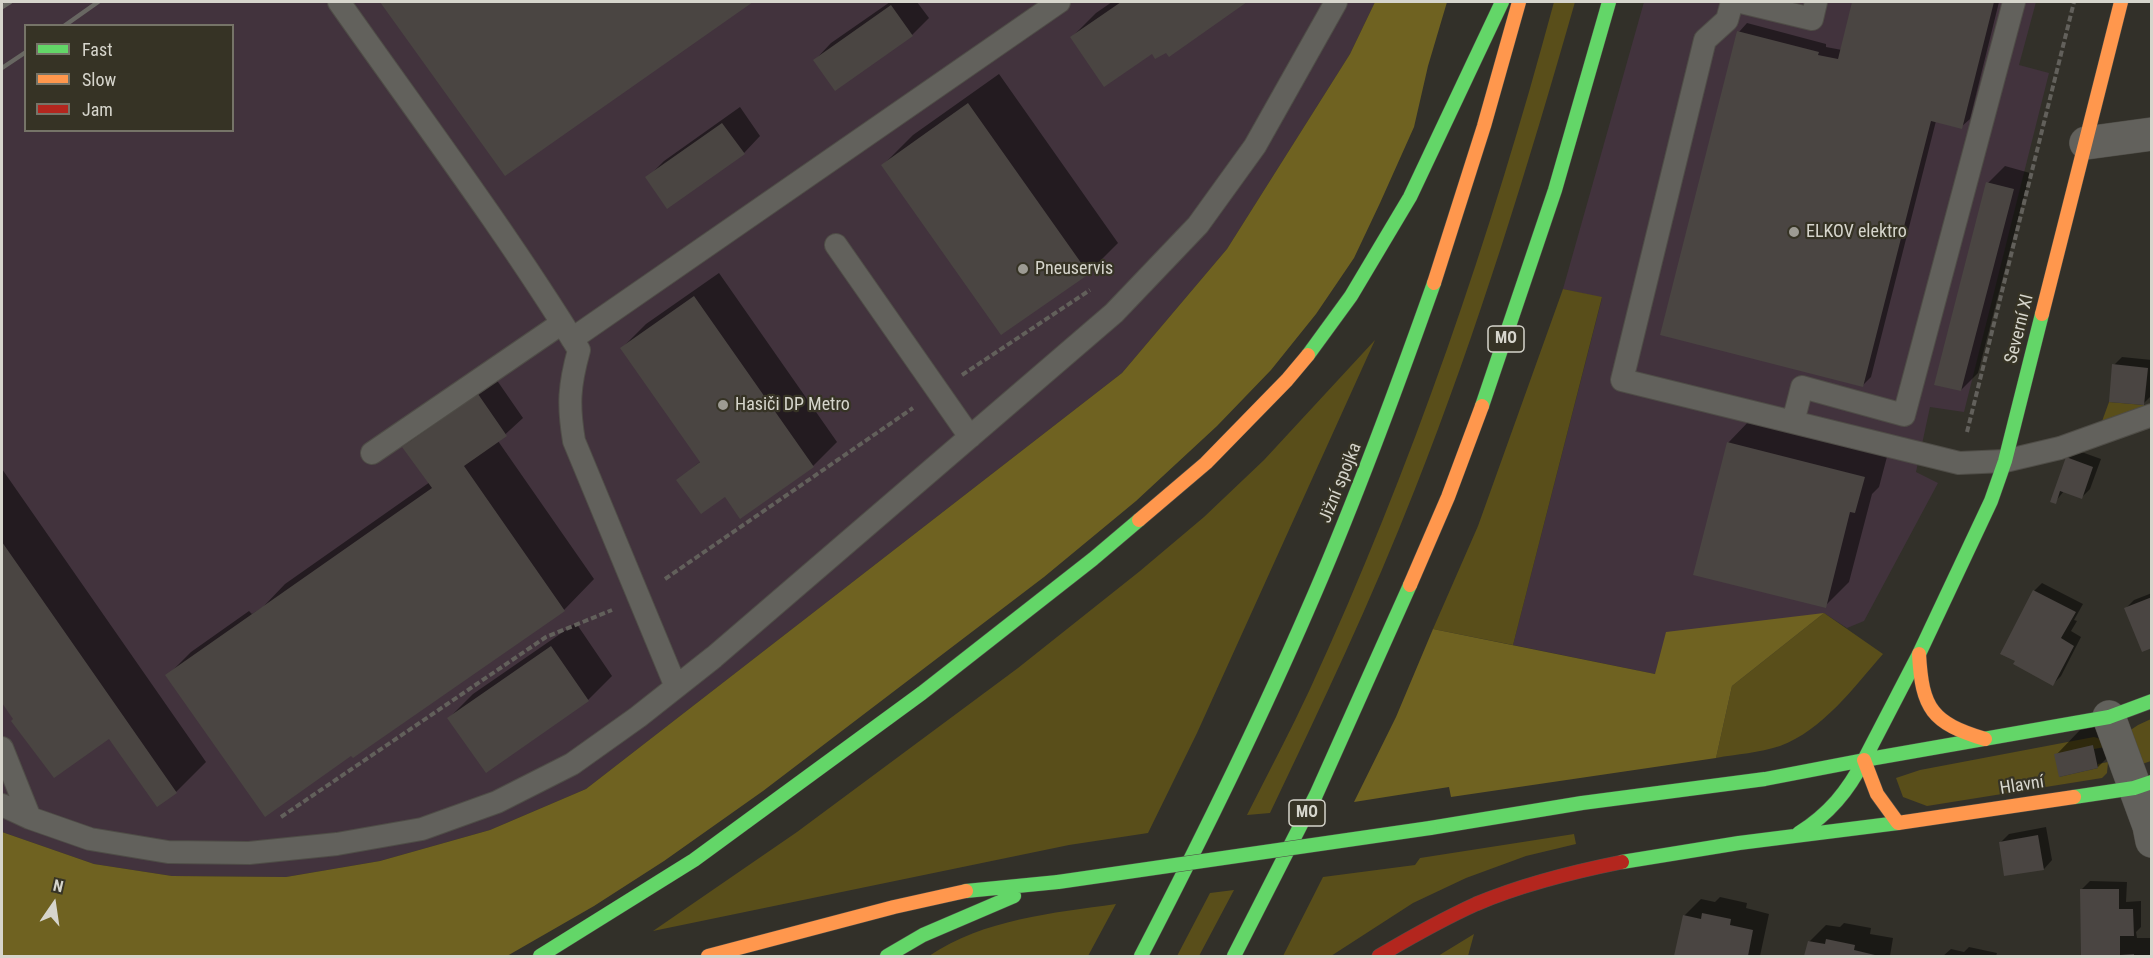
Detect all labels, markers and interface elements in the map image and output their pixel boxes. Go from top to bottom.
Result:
legend [24,24,234,132]
text: Fast [82,39,113,60]
text: Slow [82,69,116,90]
text: Jam [82,99,113,120]
place label: ELKOV elektro [1806,221,1907,243]
marker: ELKOV elektro [1787,225,1801,239]
place label: Pneuservis [1035,258,1113,280]
marker: Pneuservis [1016,262,1030,276]
street label: Severní XI [2001,292,2039,366]
road number: MO [1488,326,1524,352]
place label: Hasiči DP Metro [735,394,850,416]
marker: Hasiči DP Metro [716,398,730,412]
street label: Jižní spojka [1315,440,1367,526]
street label: Hlavní [1998,772,2046,800]
road number: MO [1289,800,1325,826]
north arrow [24,874,84,934]
text: N [51,876,65,896]

